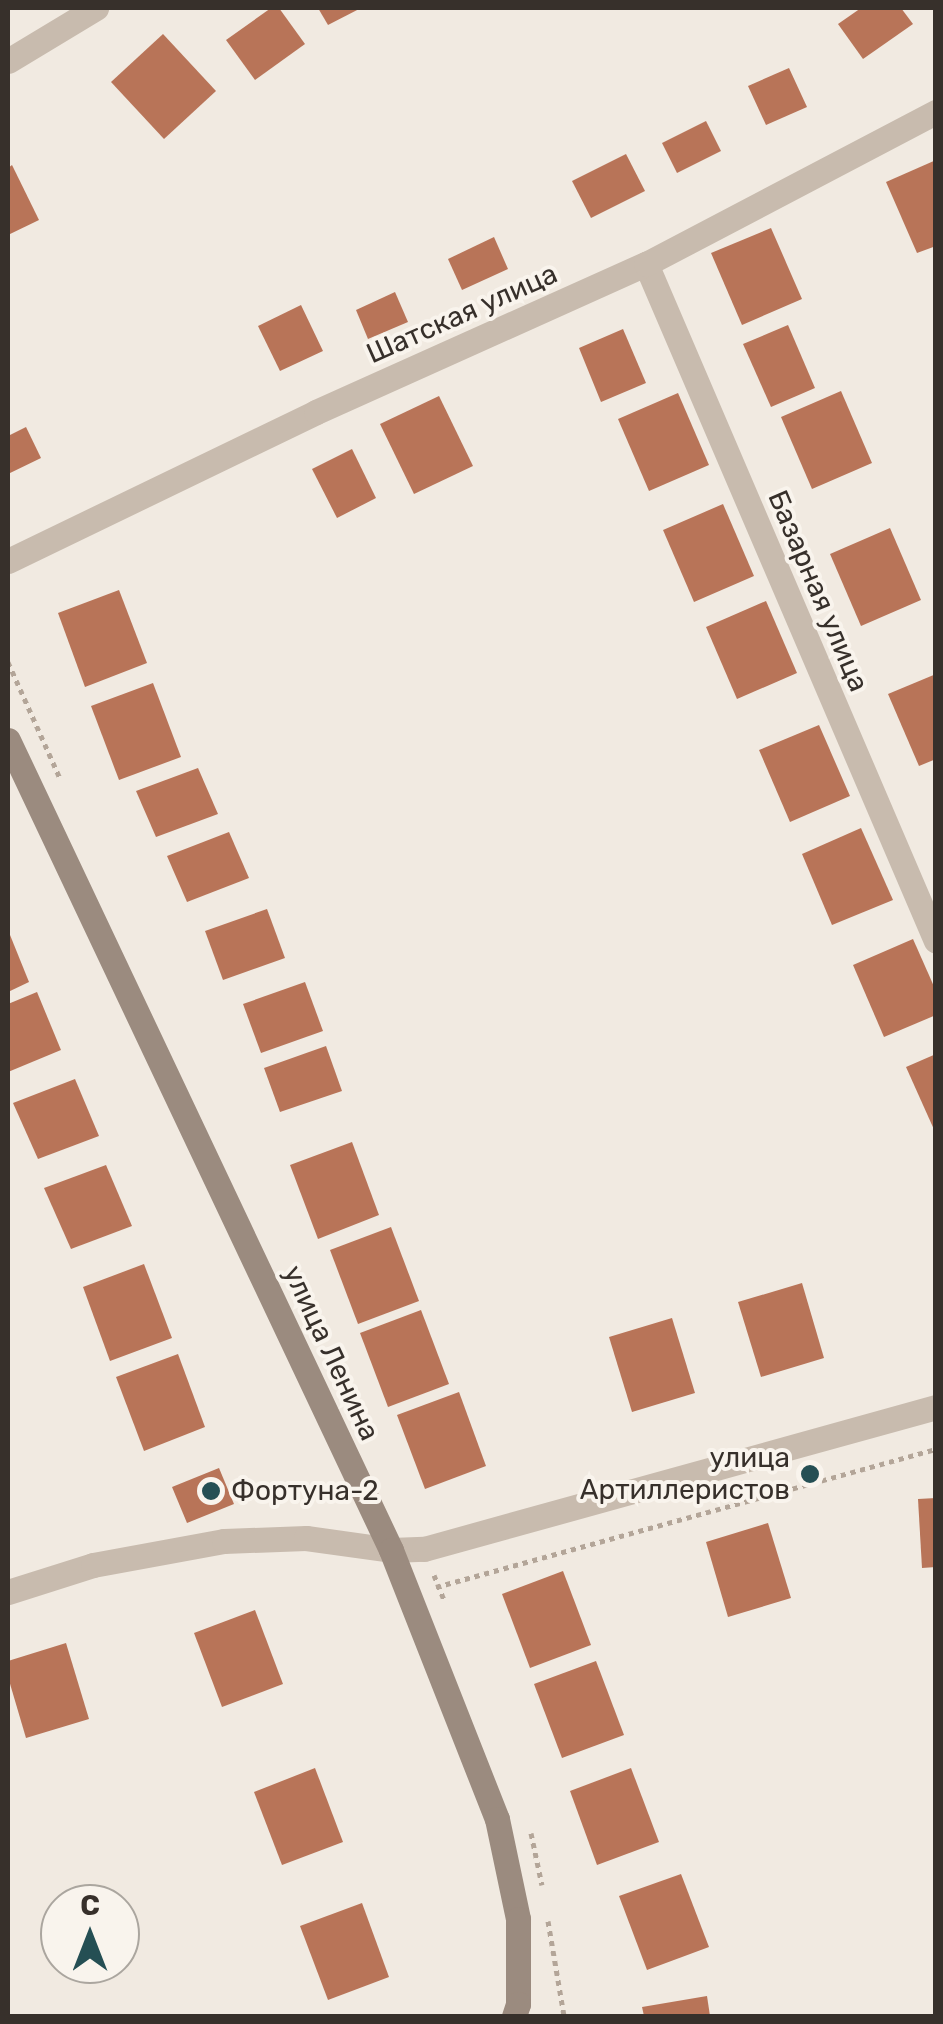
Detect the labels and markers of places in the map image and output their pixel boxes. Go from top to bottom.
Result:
place label: улица Артиллеристов [580,1441,790,1507]
marker: улица Артиллеристов [799,1463,821,1485]
place label: Фортуна-2 [231,1474,379,1508]
marker: Фортуна-2 [200,1480,222,1502]

